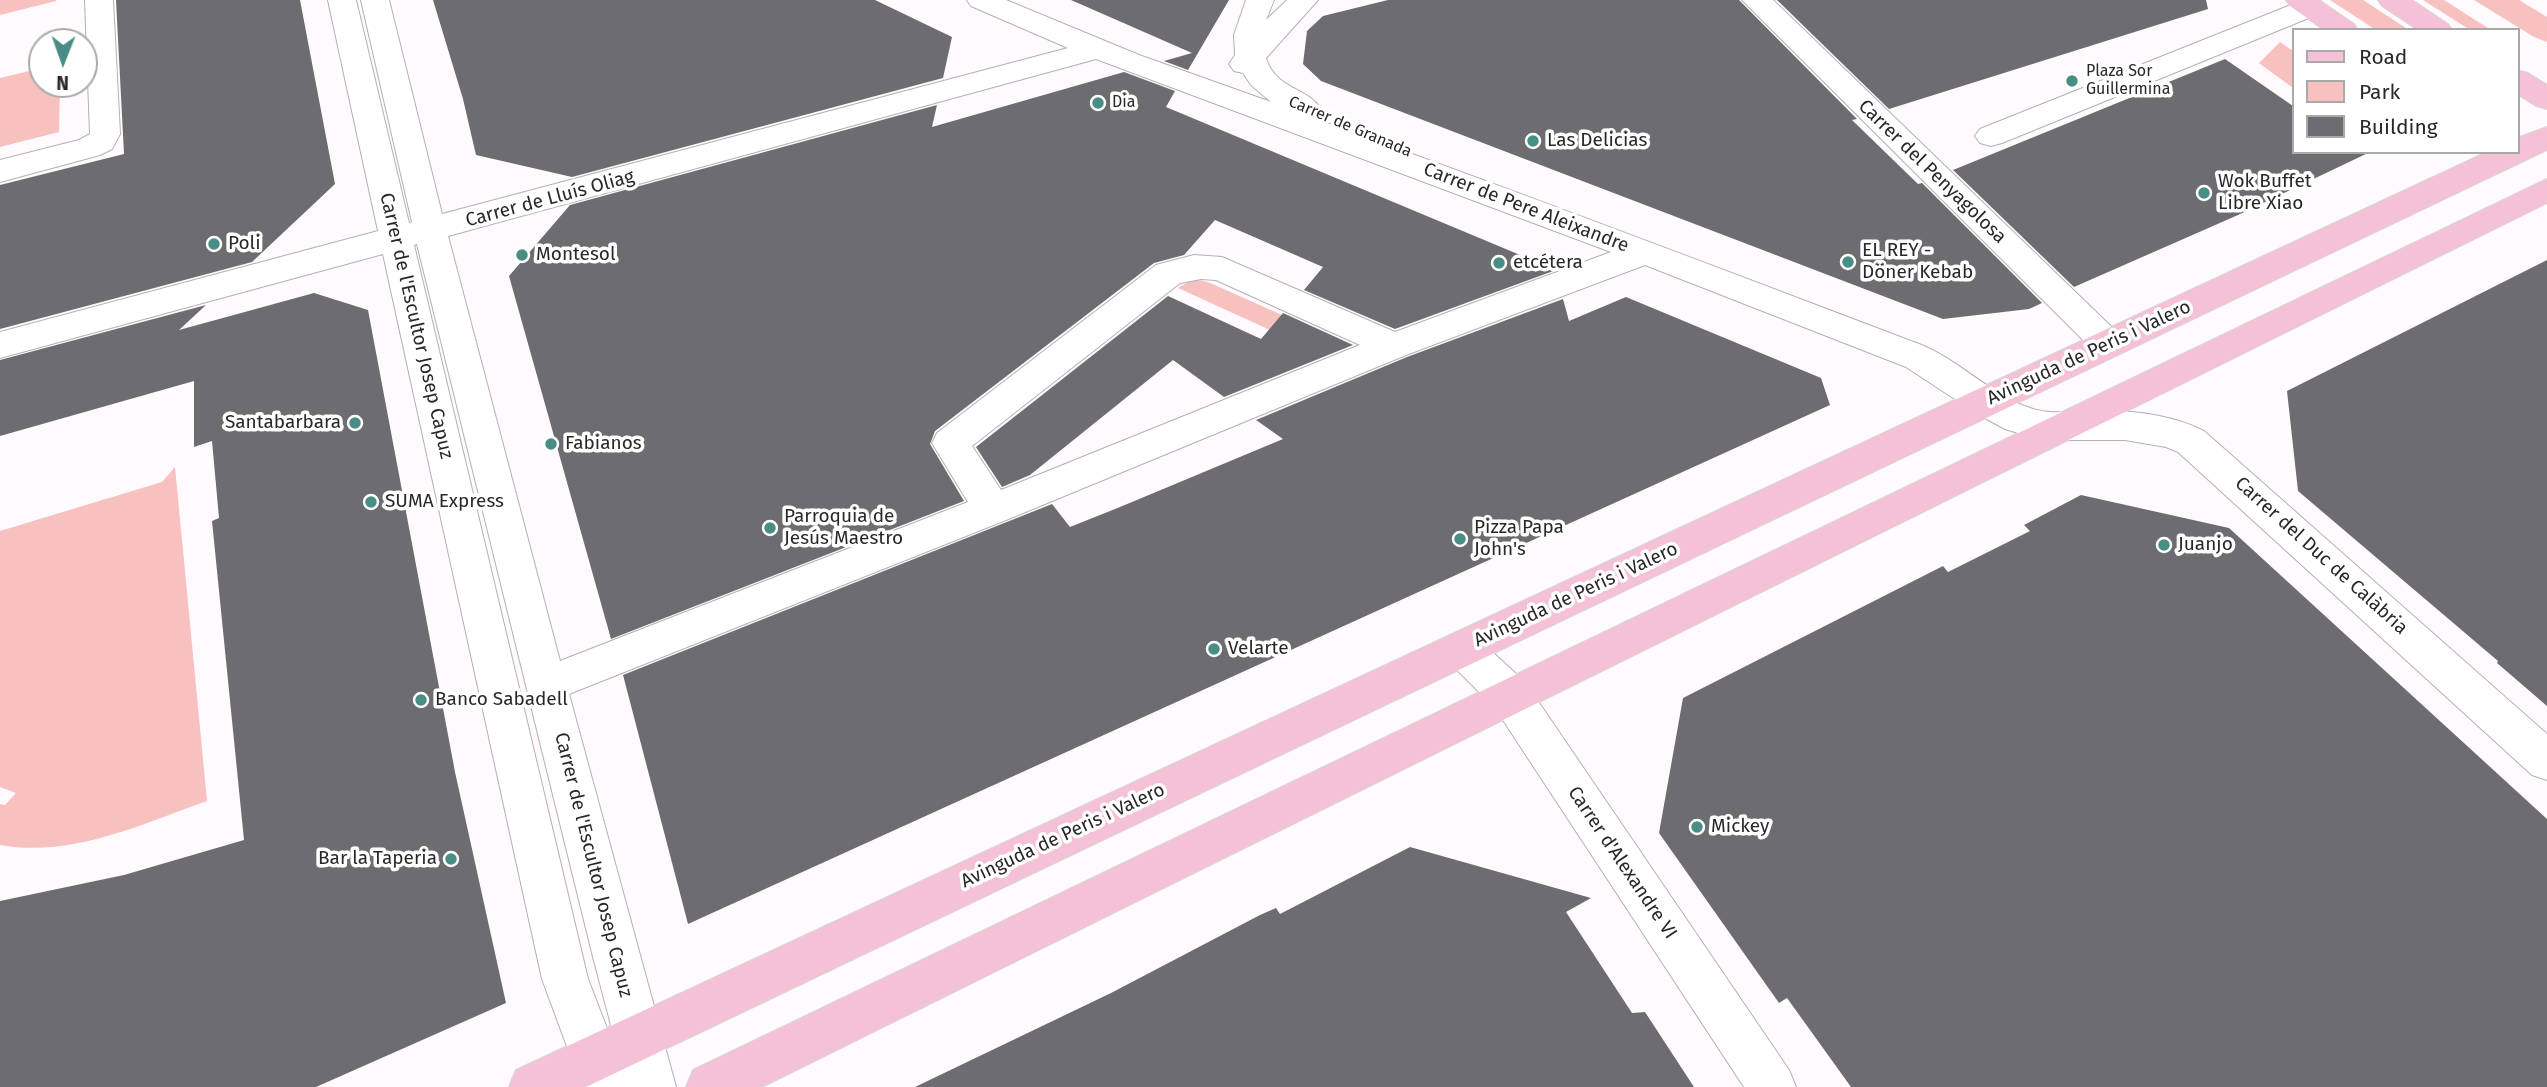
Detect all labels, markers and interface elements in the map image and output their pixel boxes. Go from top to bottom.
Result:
north arrow [28,28,98,98]
legend [2292,28,2519,154]
text: Road [2359,44,2407,70]
place label: Plaza Sor Guillermina [2086,62,2170,100]
text: N [56,71,69,94]
marker: Plaza Sor Guillermina [2064,73,2080,89]
text: Park [2359,79,2400,105]
street label: Carrer de Granada [1286,92,1414,162]
place label: Dia [1112,93,1136,113]
marker: Dia [1090,95,1106,111]
street label: Carrer del Penyagolosa [1853,95,2011,249]
text: Building [2359,114,2438,140]
place label: Las Delicias [1547,130,1647,152]
marker: Las Delicias [1525,133,1541,149]
street label: Carrer de Pere Aleixandre [1420,158,1632,258]
street label: Carrer de Lluís Oliag [463,166,637,232]
place label: Wok Buffet Libre Xiao [2218,171,2312,215]
marker: Wok Buffet Libre Xiao [2196,185,2212,201]
street label: Carrer de l'Escultor Josep Capuz [374,191,458,461]
place label: Poli [228,233,260,255]
marker: Poli [206,236,222,252]
place label: EL REY - Döner Kebab [1862,240,1973,284]
place label: Montesol [536,244,615,266]
marker: Montesol [514,247,530,263]
place label: etcétera [1513,252,1583,274]
marker: EL REY - Döner Kebab [1840,254,1856,270]
marker: etcétera [1491,255,1507,271]
street label: Avinguda de Peris i Valero [1983,296,2195,410]
place label: Santabarbara [225,412,341,434]
marker: Santabarbara [347,415,363,431]
place label: Fabianos [565,433,642,455]
marker: Fabianos [543,436,559,452]
street label: Carrer del Duc de Calàbria [2230,472,2412,640]
place label: SUMA Express [385,491,504,513]
marker: SUMA Express [363,494,379,510]
place label: Parroquia de Jesús Maestro [784,506,903,550]
place label: Pizza Papa John's [1474,517,1564,561]
marker: Parroquia de Jesús Maestro [762,520,778,536]
marker: Pizza Papa John's [1452,531,1468,547]
place label: Juanjo [2178,534,2233,556]
marker: Juanjo [2156,537,2172,553]
street label: Avinguda de Peris i Valero [1470,538,1682,652]
place label: Velarte [1228,638,1289,660]
marker: Velarte [1206,641,1222,657]
place label: Banco Sabadell [435,689,568,711]
marker: Banco Sabadell [413,692,429,708]
street label: Carrer de l'Escultor Josep Capuz [549,730,637,1000]
street label: Avinguda de Peris i Valero [957,779,1169,893]
street label: Carrer d'Alexandre VI [1562,782,1682,944]
place label: Mickey [1711,816,1769,838]
marker: Mickey [1689,819,1705,835]
place label: Bar la Taperia [318,848,437,870]
marker: Bar la Taperia [443,851,459,867]

